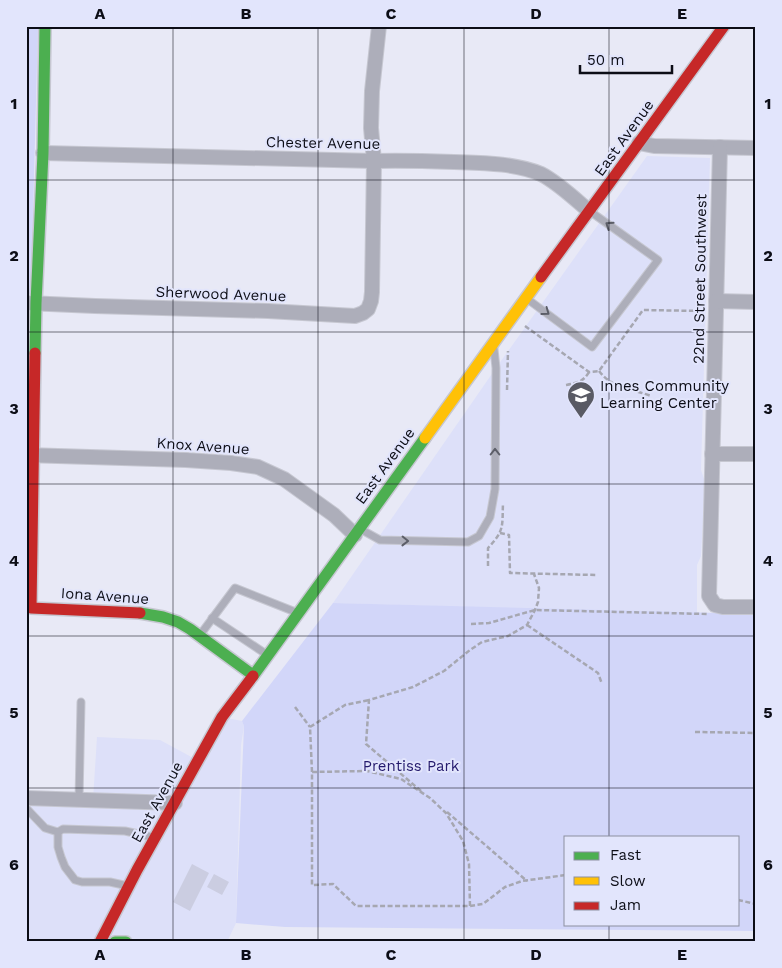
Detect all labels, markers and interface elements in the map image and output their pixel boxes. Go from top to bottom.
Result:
text: A [95,4,106,23]
text: B [241,4,252,23]
text: C [386,4,397,23]
text: D [530,4,542,23]
text: E [677,4,687,23]
scale bar [580,42,672,74]
text: 50 m [587,51,624,69]
text: 1 [11,94,17,113]
text: 1 [765,94,771,113]
street label: East Avenue [590,96,658,180]
street label: Chester Avenue [266,133,380,153]
street label: 22nd Street Southwest [690,193,710,364]
one-way arrow [605,222,615,231]
text: 2 [9,246,19,265]
text: 2 [763,246,773,265]
street label: Sherwood Avenue [155,283,287,305]
one-way arrow [540,306,550,315]
place label: Innes Community Learning Center [600,377,729,412]
school or university icon: Innes Community Learning Center [566,380,596,419]
text: 3 [9,399,19,418]
text: 3 [763,399,773,418]
street label: East Avenue [351,424,419,508]
street label: Knox Avenue [156,434,250,458]
one-way arrow [490,448,500,456]
one-way arrow [402,536,409,546]
text: 4 [9,551,19,570]
text: 4 [763,551,773,570]
street label: Iona Avenue [60,584,150,608]
text: 5 [9,703,19,722]
text: 5 [763,703,773,722]
park label: Prentiss Park [363,757,460,775]
street label: East Avenue [127,758,187,846]
legend [564,836,740,926]
text: Fast [610,846,642,864]
text: 6 [9,855,19,874]
text: 6 [763,855,773,874]
text: Slow [610,872,646,890]
text: Jam [610,896,641,914]
text: A [95,945,106,964]
text: B [241,945,252,964]
text: C [386,945,397,964]
text: D [530,945,542,964]
text: E [677,945,687,964]

